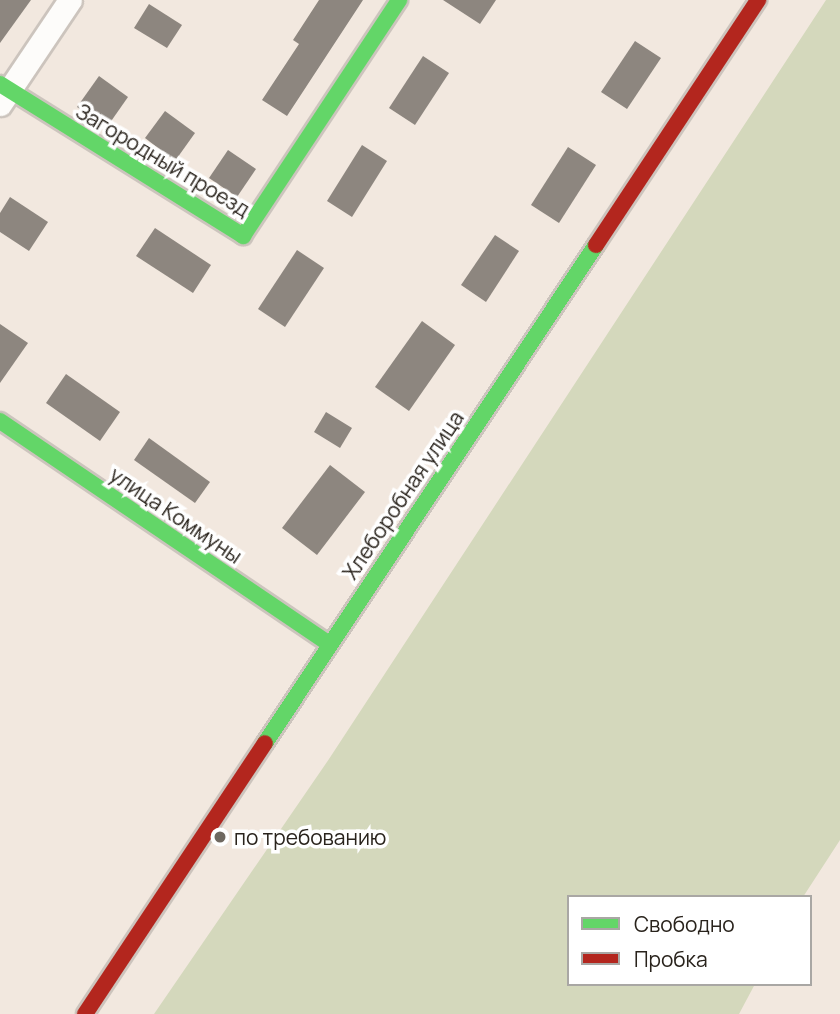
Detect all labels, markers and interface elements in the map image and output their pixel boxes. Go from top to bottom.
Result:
street label: Загородный проезд [72,98,254,222]
street label: Хлеборобная улица [337,406,469,584]
street label: улица Коммуны [105,461,247,569]
place label: по требованию [234,824,386,850]
marker: по требованию [212,829,228,845]
legend [567,895,812,986]
text: Свободно [634,910,735,938]
text: Пробка [634,945,708,973]

